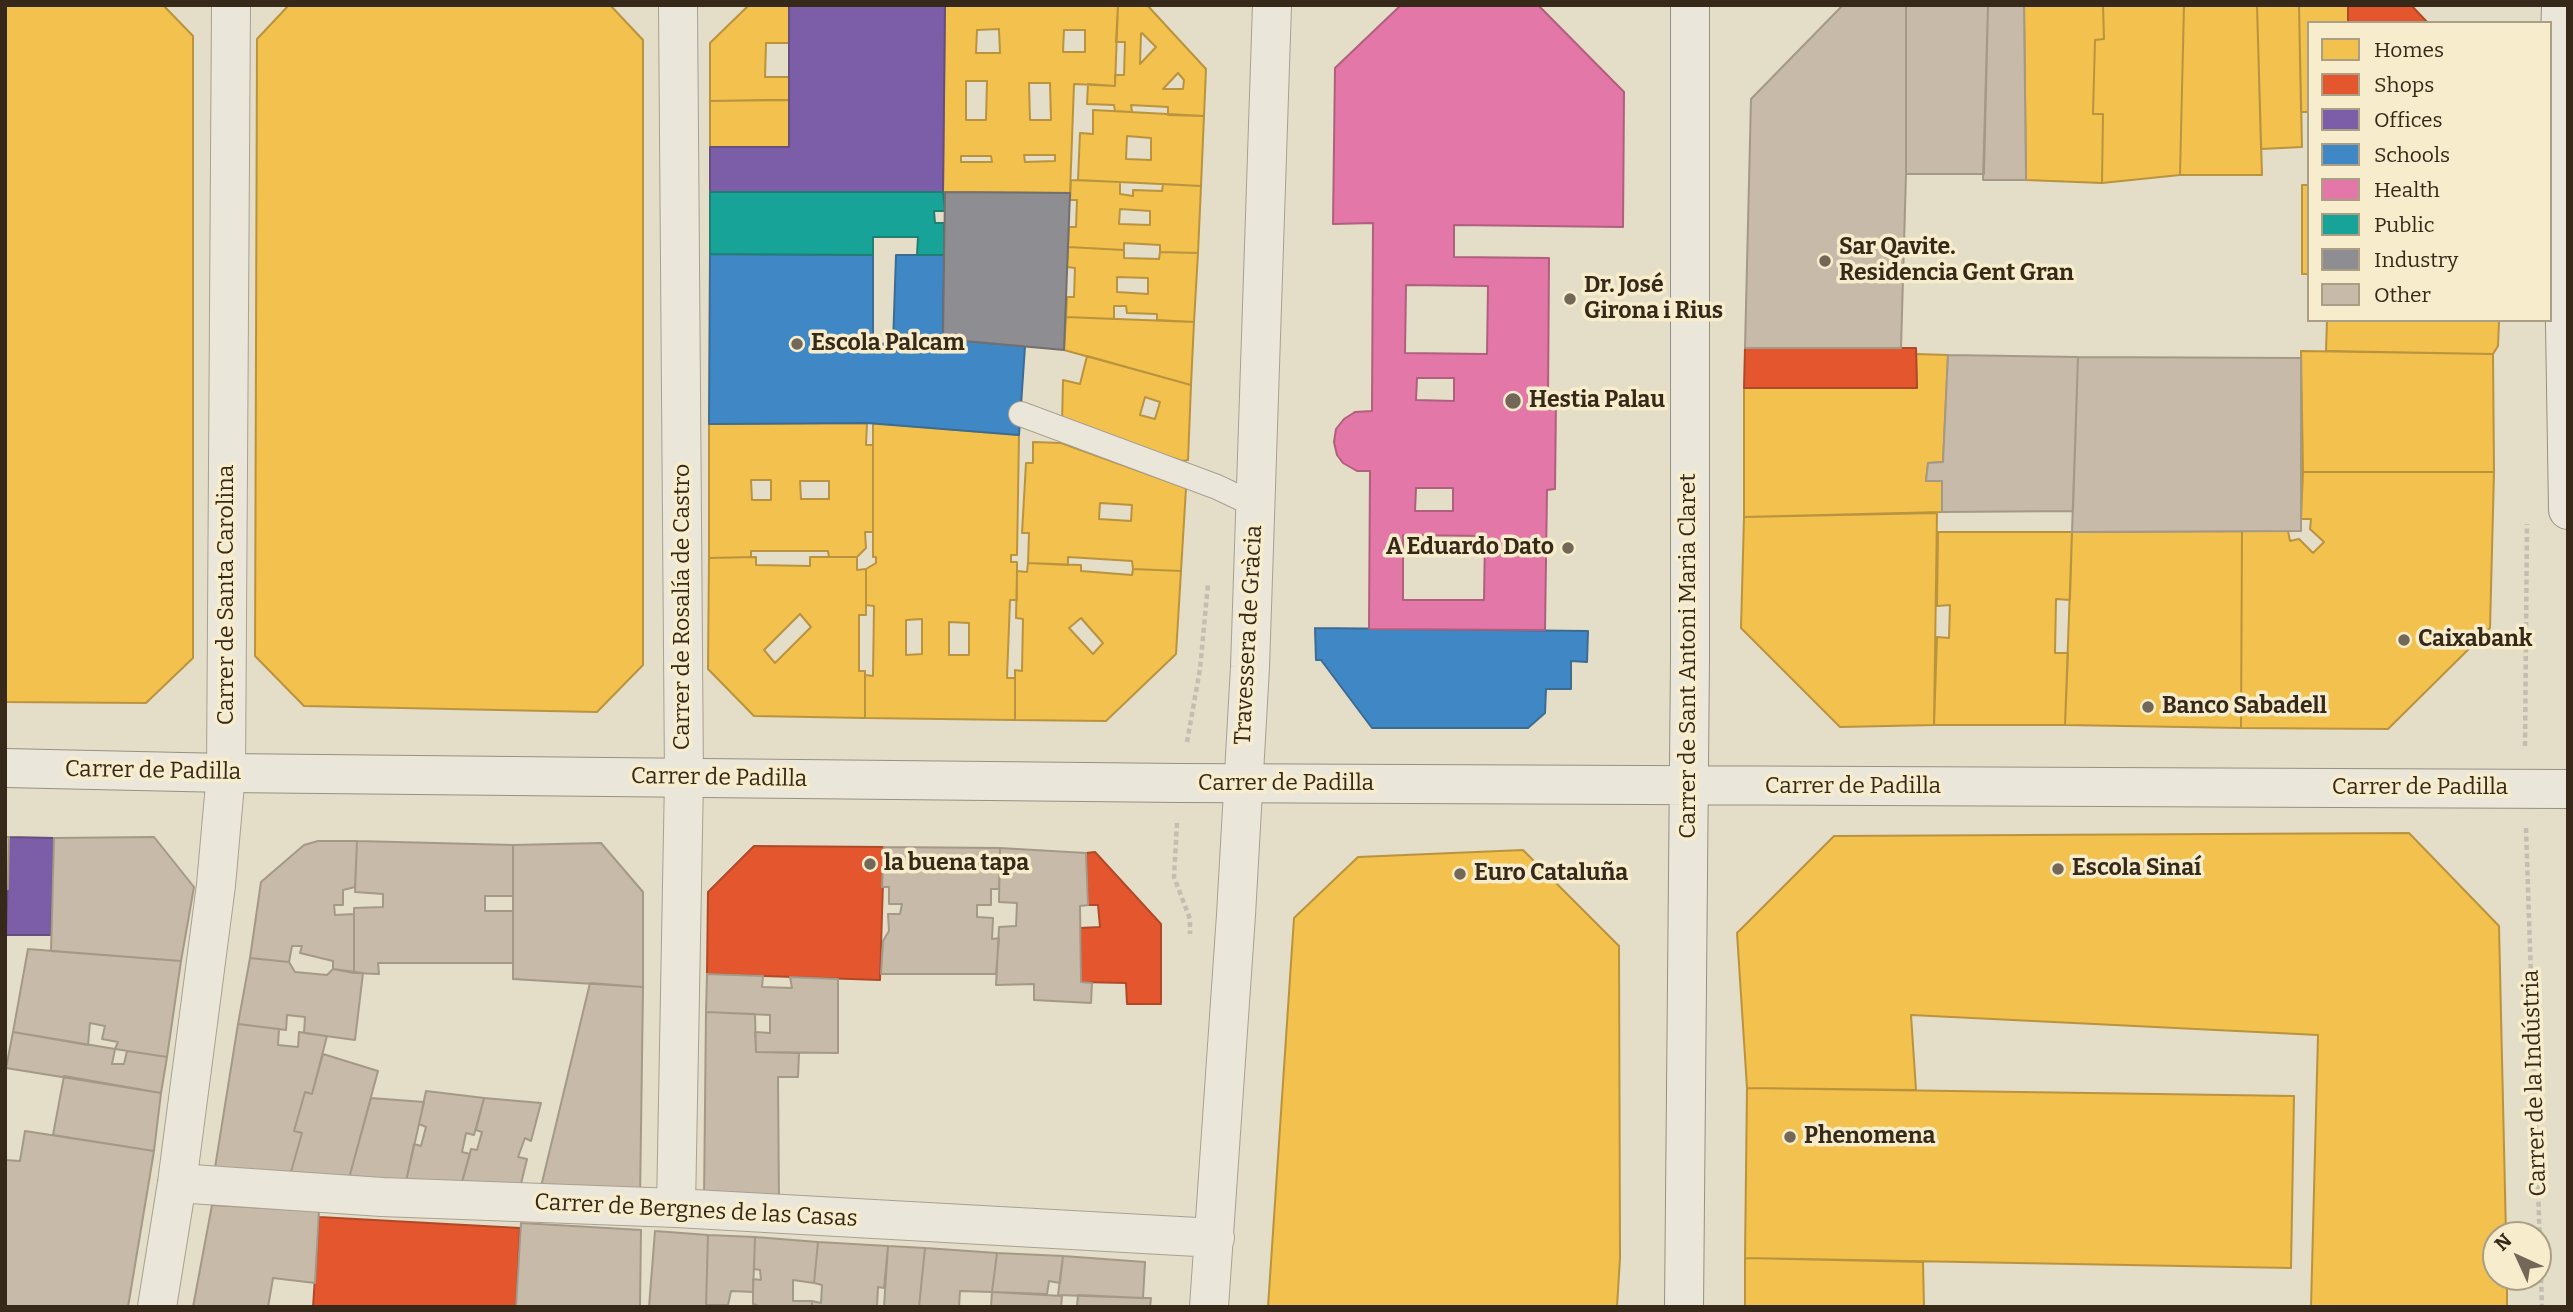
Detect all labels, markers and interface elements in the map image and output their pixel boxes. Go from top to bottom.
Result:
legend [2307,21,2552,322]
text: Homes [2374,37,2444,63]
text: Shops [2374,72,2434,98]
text: Offices [2374,107,2443,133]
text: Schools [2374,142,2450,168]
text: Health [2374,177,2440,203]
text: Public [2374,212,2435,238]
place label: Sar Qavite. Residencia Gent Gran [1839,234,2074,288]
text: Industry [2374,247,2458,273]
marker: Sar Qavite. Residencia Gent Gran [1817,253,1833,269]
place label: Dr. José Girona i Rius [1584,272,1723,326]
text: Other [2374,282,2431,308]
marker: Dr. José Girona i Rius [1562,291,1578,307]
place label: Escola Palcam [811,330,965,358]
marker: Escola Palcam [789,336,805,352]
place label: Hestia Palau [1529,387,1665,415]
marker: Hestia Palau [1503,391,1523,411]
street label: Carrer de Rosalía de Castro [669,464,697,750]
street label: Carrer de Santa Carolina [213,465,241,725]
street label: Carrer de Sant Antoni Maria Claret [1675,473,1703,839]
street label: Travessera de Gràcia [1229,524,1269,746]
place label: A Eduardo Dato [1386,534,1554,562]
marker: A Eduardo Dato [1560,540,1576,556]
place label: Caixabank [2418,626,2533,654]
marker: Caixabank [2396,632,2412,648]
place label: Banco Sabadell [2162,693,2327,721]
marker: Banco Sabadell [2140,699,2156,715]
street label: Carrer de Padilla [65,756,241,786]
street label: Carrer de Padilla [631,763,807,793]
street label: Carrer de Padilla [1198,770,1374,798]
street label: Carrer de Padilla [1765,773,1941,801]
street label: Carrer de Padilla [2332,774,2508,802]
place label: la buena tapa [884,850,1029,878]
place label: Escola Sinaí [2072,855,2201,883]
marker: la buena tapa [862,856,878,872]
place label: Euro Cataluña [1474,860,1628,888]
marker: Escola Sinaí [2050,861,2066,877]
marker: Euro Cataluña [1452,866,1468,882]
street label: Carrer de la Indústria [2517,969,2553,1197]
place label: Phenomena [1804,1123,1935,1151]
marker: Phenomena [1782,1129,1798,1145]
street label: Carrer de Bergnes de las Casas [534,1189,858,1233]
north arrow [2482,1221,2552,1291]
text: N [2490,1229,2517,1256]

